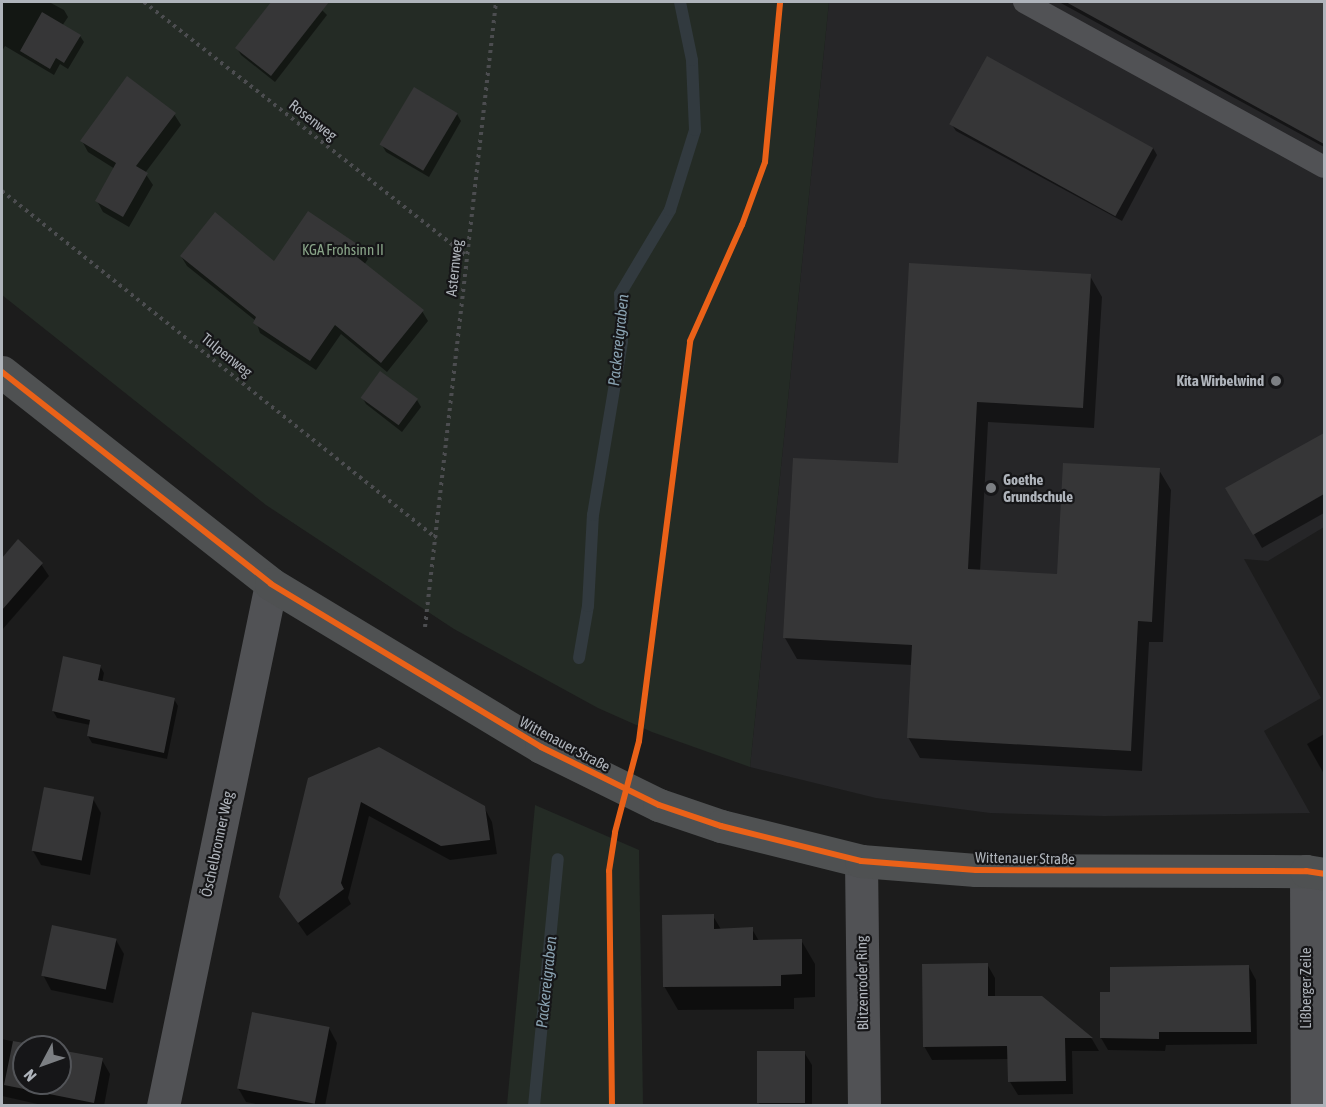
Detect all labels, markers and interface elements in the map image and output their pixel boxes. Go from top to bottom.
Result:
street label: Rosenweg [285,96,341,144]
street label: Asternweg [442,239,466,297]
park label: KGA Frohsinn II [302,241,384,259]
water label: Packereigraben [604,293,632,387]
street label: Tulpenweg [198,329,256,381]
place label: Kita Wirbelwind [1177,372,1264,390]
marker: Kita Wirbelwind [1269,374,1283,388]
place label: Goethe Grundschule [1003,470,1073,505]
marker: Goethe Grundschule [984,481,998,495]
street label: Wittenauer Straße [517,713,613,775]
street label: Öschelbronner Weg [197,789,237,899]
street label: Wittenauer Straße [975,848,1075,868]
water label: Packereigraben [532,935,560,1029]
street label: Blitzenroder Ring [852,935,872,1031]
street label: Lißberger Zeile [1297,947,1315,1029]
north arrow [12,1035,72,1095]
text: N [20,1066,40,1085]

